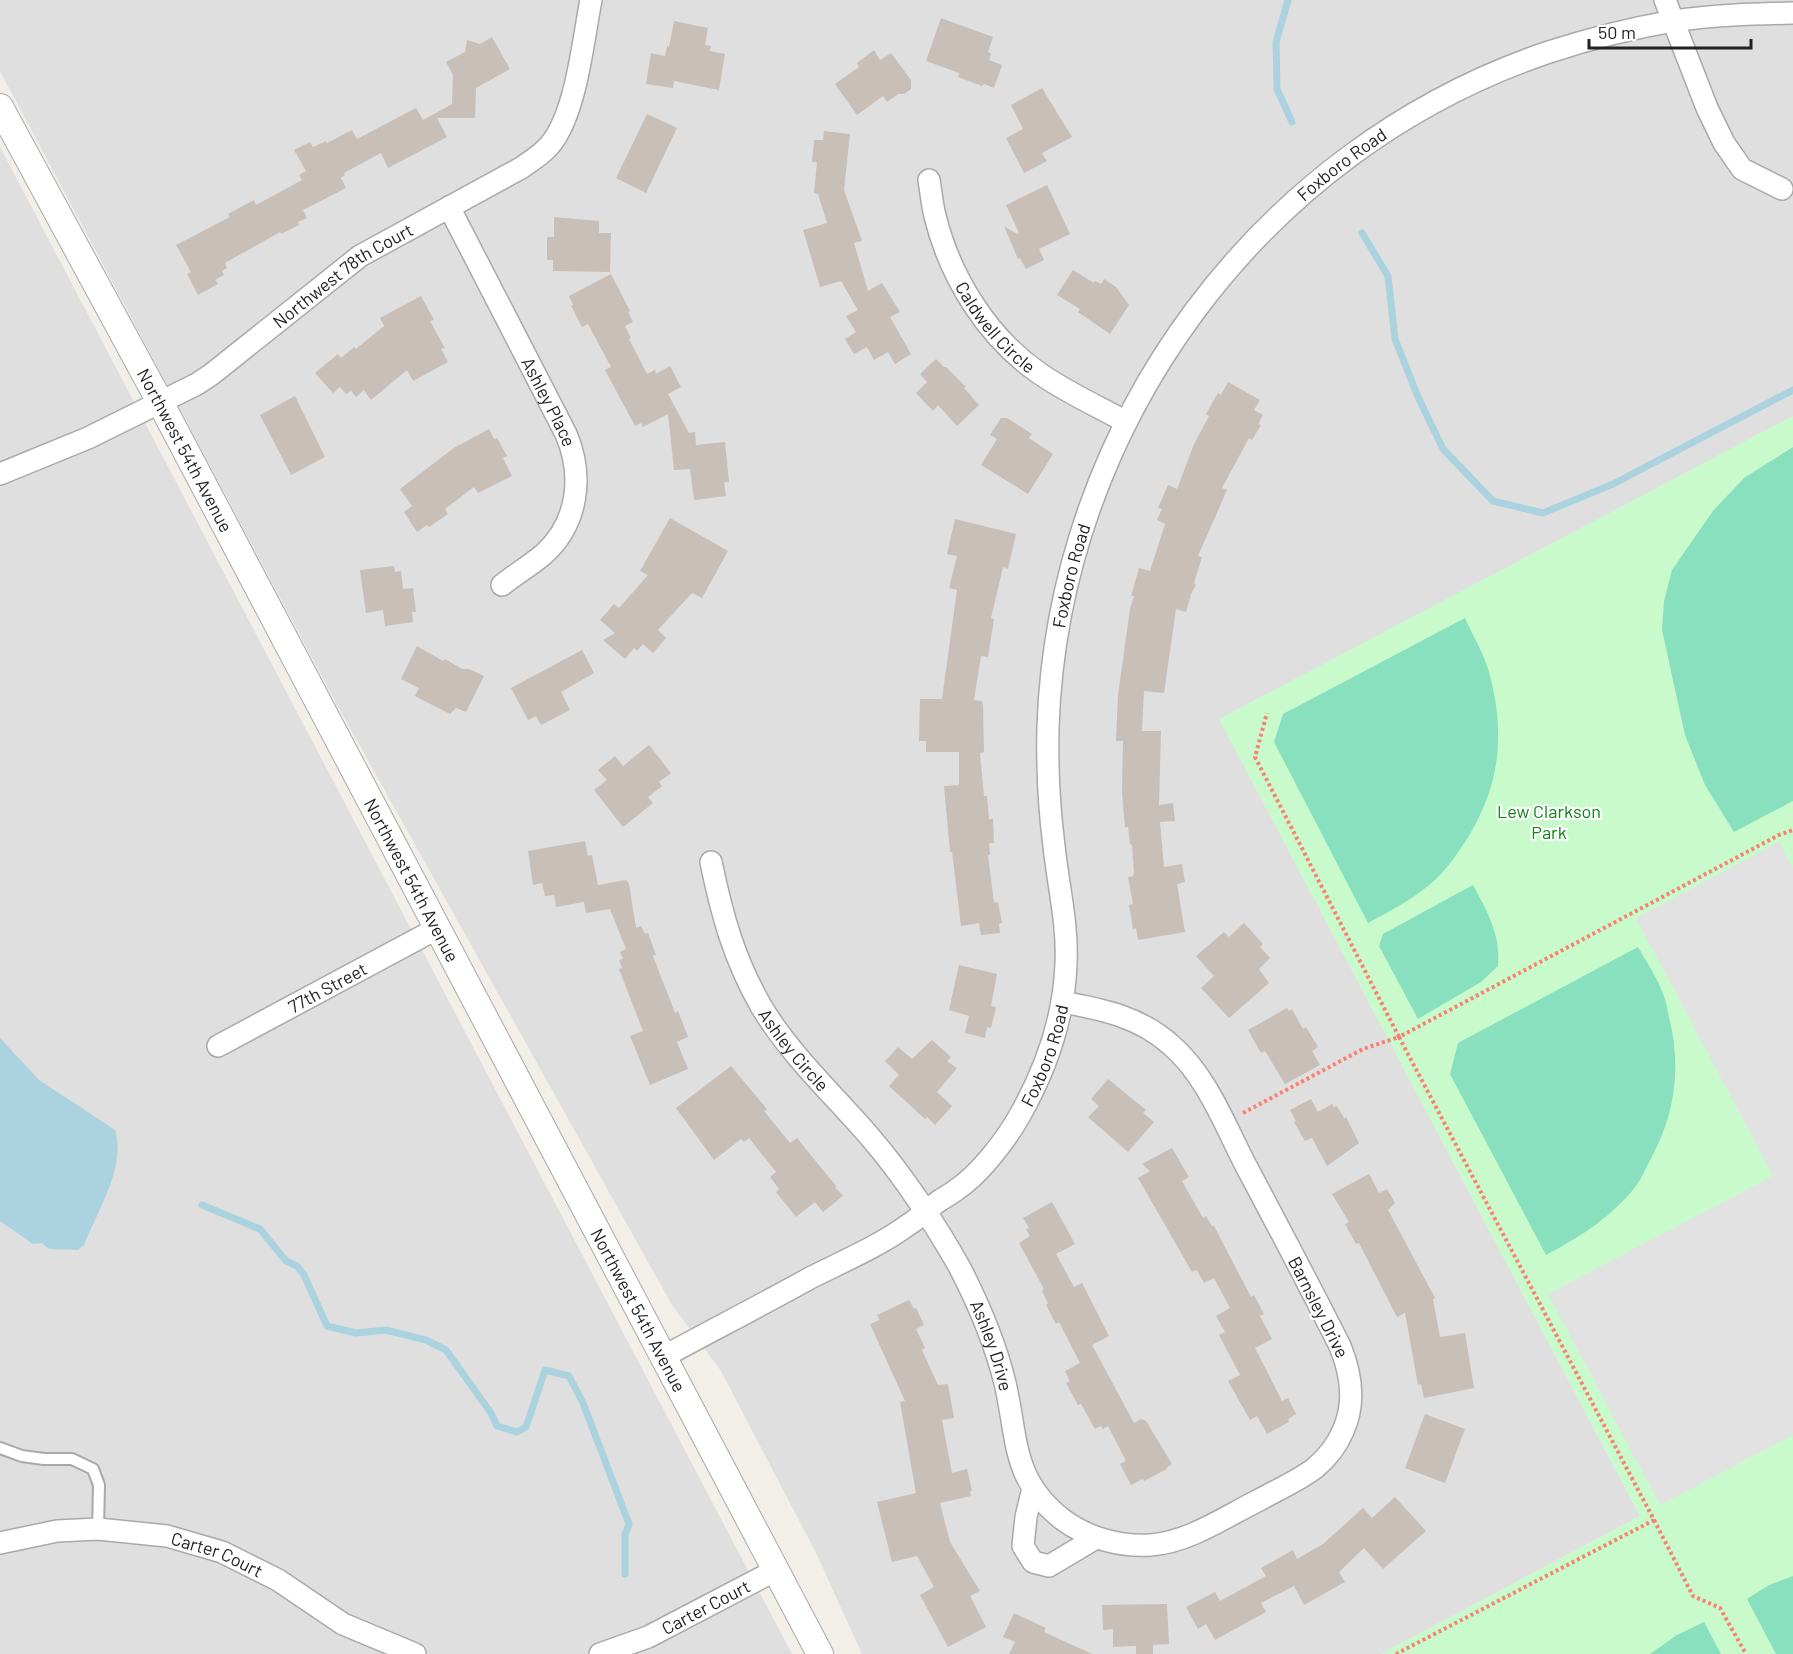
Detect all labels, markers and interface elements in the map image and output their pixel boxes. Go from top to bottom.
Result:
scale bar [1589,12,1751,50]
text: 50 m [1598,21,1636,43]
street label: Foxboro Road [1292,123,1390,205]
street label: Northwest 78th Court [268,218,417,332]
street label: Caldwell Circle [951,278,1040,378]
street label: Ashley Place [517,353,581,449]
street label: Northwest 54th Avenue [133,365,238,536]
street label: Foxboro Road [1047,521,1095,630]
street label: Northwest 54th Avenue [360,794,464,966]
park label: Lew Clarkson Park [1497,800,1601,843]
street label: 77th Street [284,957,370,1017]
street label: Foxboro Road [1016,1003,1072,1110]
street label: Ashley Circle [754,1004,834,1096]
street label: Northwest 54th Avenue [586,1224,691,1396]
street label: Barnsley Drive [1284,1253,1354,1361]
street label: Ashley Drive [966,1296,1017,1393]
street label: Carter Court [169,1527,267,1582]
street label: Carter Court [658,1575,754,1639]

